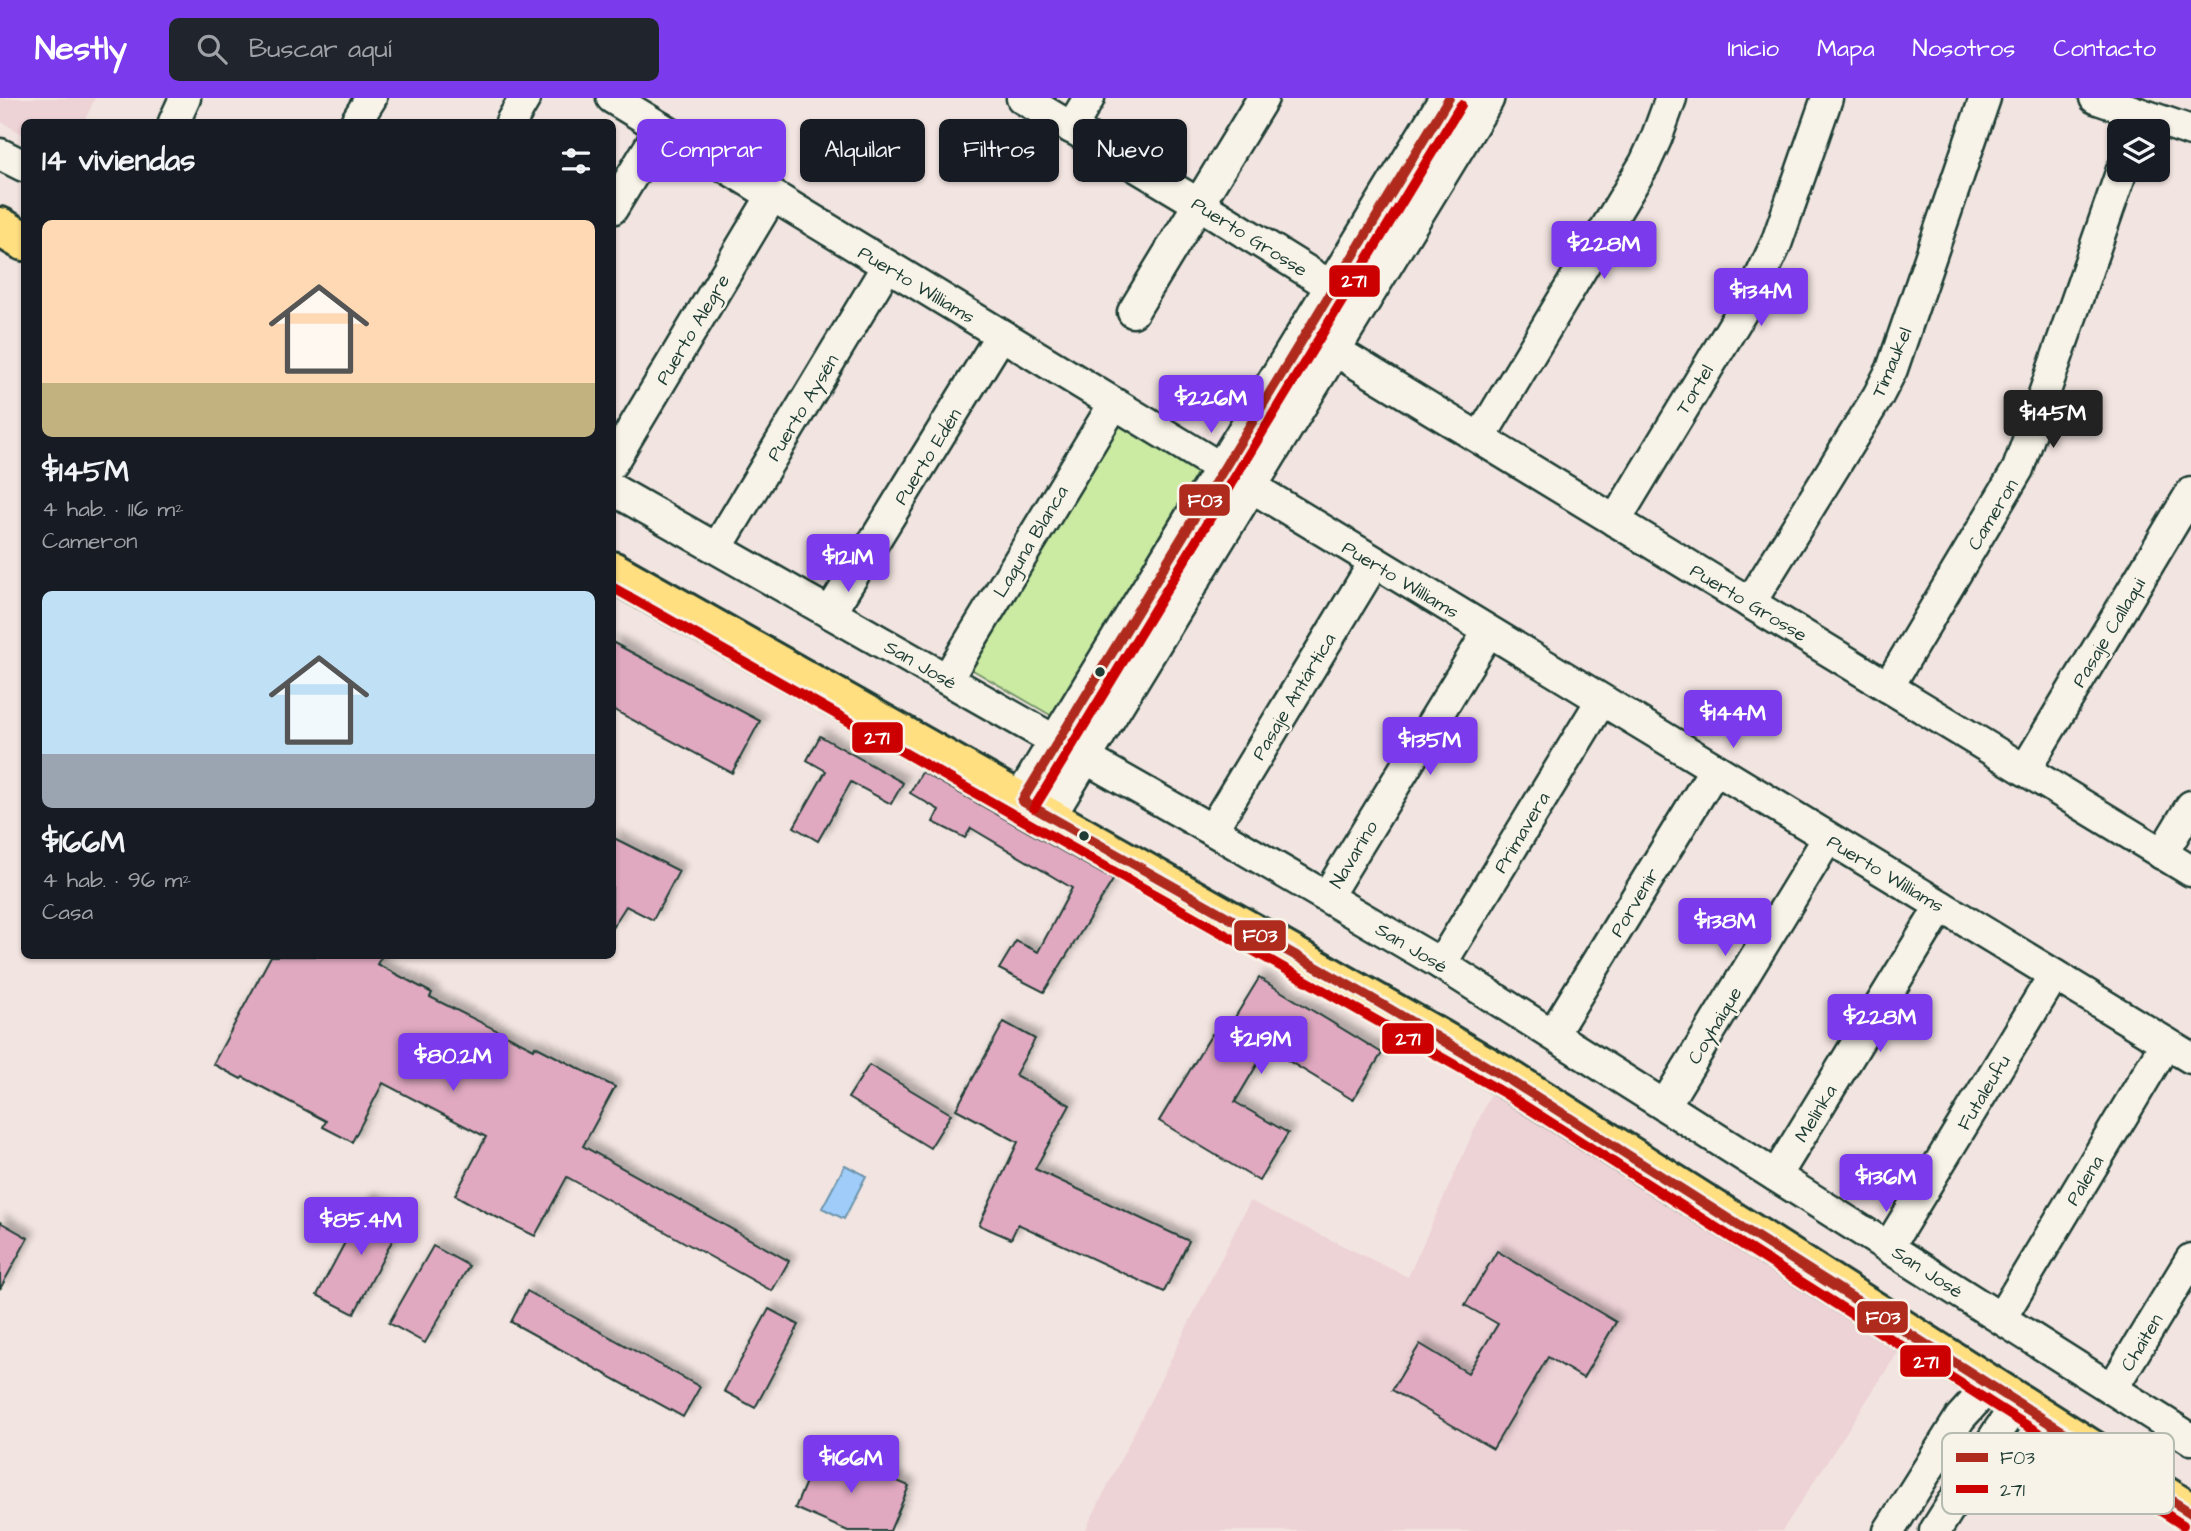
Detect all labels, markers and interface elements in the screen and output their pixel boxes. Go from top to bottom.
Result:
search box [169,18,659,81]
text: Nestly [35,26,127,72]
icon: search [193,30,231,68]
text: Buscar aquí [249,31,392,67]
text: Inicio [1727,32,1779,66]
text: Mapa [1817,32,1875,66]
text: Nosotros [1913,32,2015,66]
text: Contacto [2053,32,2156,66]
chip: Comprar [637,119,786,182]
chip: Alquilar [800,119,925,182]
chip: Filtros [939,119,1059,182]
chip: Nuevo [1073,119,1187,182]
map controls [2107,119,2170,182]
button: layers [2107,119,2170,182]
text: 14 viviendas [42,140,195,182]
icon: filters [557,142,595,180]
street label: Puerto Grosse [1186,191,1312,284]
pin: $228M [1555,222,1653,281]
text: $228M [1567,228,1641,260]
street label: Puerto Williams [853,240,980,331]
line badge: 271 [1328,264,1381,298]
icon: home [256,266,382,392]
text: 271 [1341,268,1367,295]
pin: $134M [1712,268,1810,328]
street label: Puerto Alegre [650,269,738,391]
text: $134M [1730,275,1792,307]
street label: Timaukel [1866,323,1919,402]
street label: Puerto Aysén [761,349,847,467]
street label: Tortel [1670,360,1721,420]
pin: $226M [1162,376,1260,435]
text: $226M [1175,382,1247,414]
pin: $145M [2004,390,2102,450]
text: $145M [2020,397,2086,429]
street label: Puerto Edén [888,403,969,510]
text: $145M [42,451,129,493]
street label: Cameron [1961,474,2025,556]
street label: Laguna Blanca [987,480,1076,603]
line badge: F03 [1178,483,1231,517]
text: F03 [1188,488,1223,515]
text: 4 hab. · 116 m² [42,493,184,525]
text: Cameron [42,525,137,557]
pin: $121M [799,534,897,594]
street label: Puerto Williams [1337,535,1464,626]
text: $121M [823,541,873,573]
street label: Puerto Grosse [1685,558,1812,649]
street label: Pasaje Callaqui [2066,573,2153,693]
street label: Pasaje Antártica [1246,628,1343,765]
street label: San José [879,634,961,697]
icon: home [256,637,382,763]
unlabelled marker [1093,665,1107,679]
pin: $144M [1684,690,1782,750]
text: $144M [1700,697,1766,729]
pin: $135M [1381,718,1479,777]
line badge: 271 [851,721,904,754]
text: $135M [1399,724,1461,756]
text: 271 [864,725,890,752]
street label: Primavera [1487,787,1557,878]
street label: Navarino [1323,816,1385,894]
text: $166M [42,822,125,864]
unlabelled marker [1077,829,1091,843]
street label: Puerto Williams [1822,829,1949,920]
street label: Porvenir [1604,863,1667,942]
text: 4 hab. · 96 m² [42,864,191,896]
text: Casa [42,896,93,928]
pin: $138M [1676,898,1774,958]
text: $138M [1694,905,1756,937]
street label: San José [1370,916,1452,980]
line badge: F03 [1233,919,1287,952]
text: F03 [1243,923,1278,950]
street label: Coyhaique [1682,982,1750,1070]
pin: $228M [1831,995,1929,1054]
text: $228M [1843,1001,1917,1033]
pin: $219M [1212,1016,1310,1076]
line badge: 271 [1381,1022,1435,1055]
text: $219M [1230,1023,1292,1055]
text: 271 [1395,1026,1421,1053]
pin: $80.2M [396,1034,510,1093]
text: $80.2M [414,1040,492,1072]
street label: Futaleufu [1951,1050,2018,1136]
street label: Melinka [1789,1080,1844,1148]
street label: Palena [2060,1150,2111,1211]
pin: $136M [1837,1154,1935,1214]
text: $136M [1856,1161,1916,1193]
pin: $85.4M [304,1198,418,1257]
text: $85.4M [320,1204,402,1236]
street label: San José [1886,1239,1968,1305]
line badge: F03 [1856,1300,1909,1334]
text: F03 [1866,1305,1901,1332]
street label: Chaiten [2115,1309,2170,1377]
line badge: 271 [1899,1344,1952,1378]
text: 271 [1913,1349,1939,1376]
legend [1942,1433,2174,1514]
pin: $166M [802,1436,900,1495]
text: $166M [819,1442,883,1474]
text: F03 [2000,1445,2035,1472]
text: 271 [2000,1477,2026,1504]

